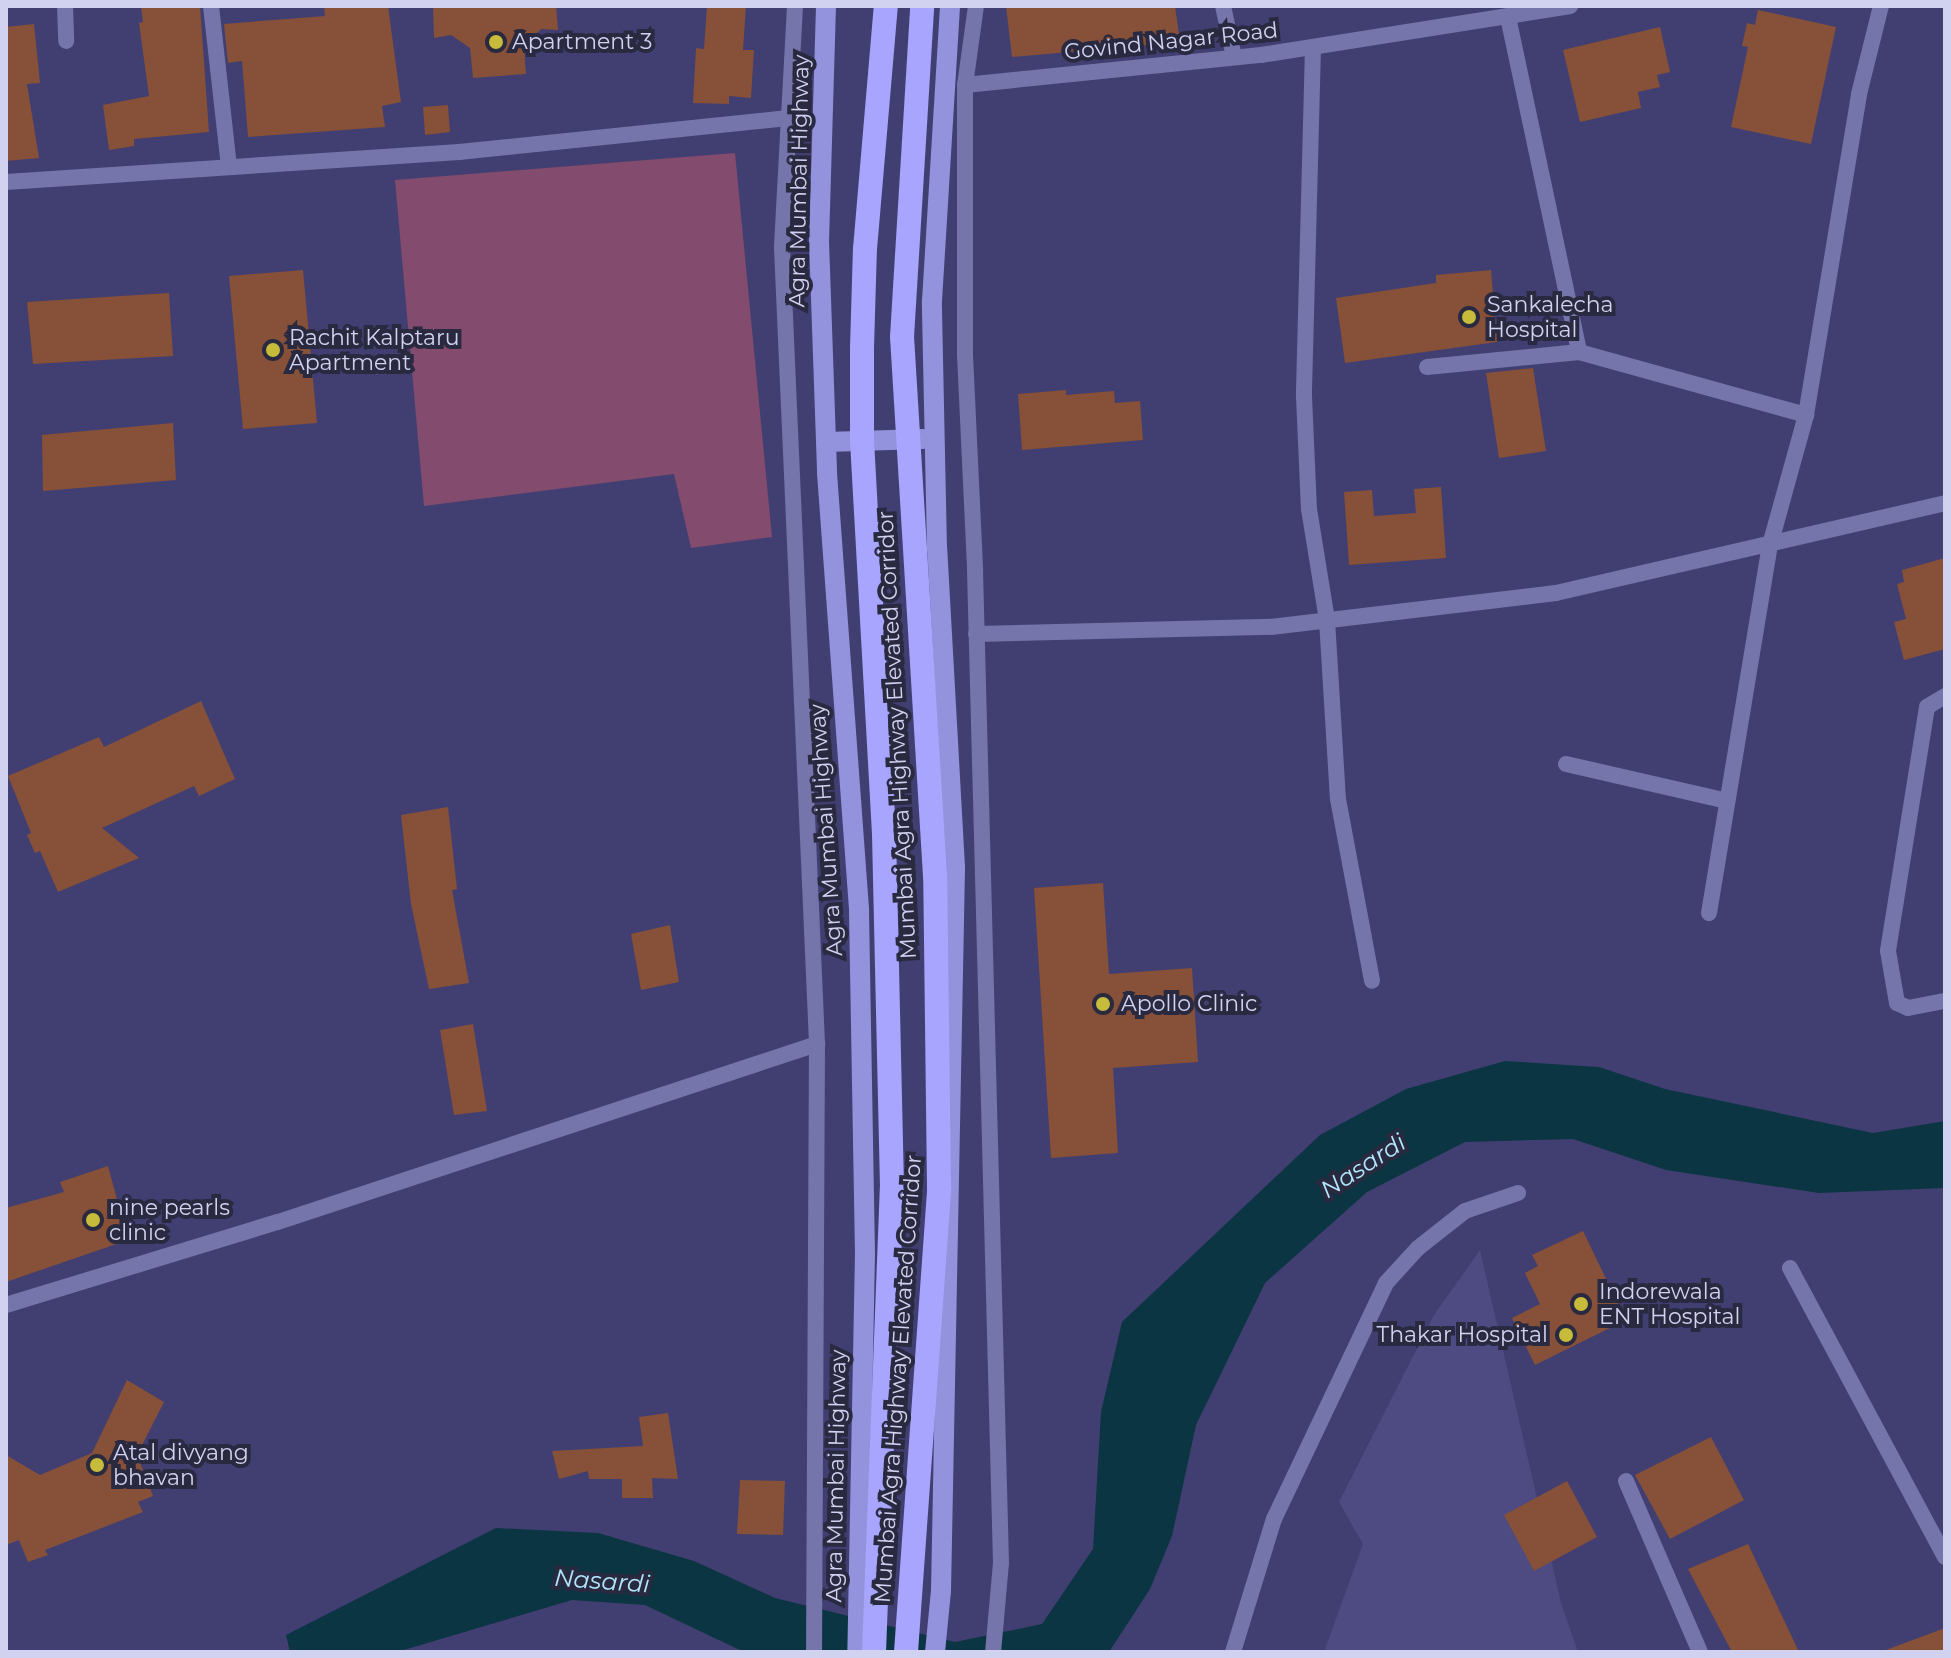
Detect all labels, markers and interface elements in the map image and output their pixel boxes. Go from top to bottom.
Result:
street label: Govind Nagar Road [1063,17,1279,65]
place label: Apartment 3 [512,29,652,55]
marker: Apartment 3 [487,33,505,51]
street label: Agra Mumbai Highway [784,54,814,308]
place label: Sankalecha Hospital [1487,291,1614,342]
marker: Sankalecha Hospital [1458,306,1480,328]
place label: Rachit Kalptaru Apartment [289,324,460,376]
marker: Rachit Kalptaru Apartment [264,341,282,359]
street label: Mumbai Agra Highway Elevated Corridor [872,510,922,960]
street label: Agra Mumbai Highway [804,703,848,957]
place label: Apollo Clinic [1121,991,1257,1017]
marker: Apollo Clinic [1092,993,1114,1015]
water label: Nasardi [1315,1128,1411,1204]
street label: Mumbai Agra Highway Elevated Corridor [869,1154,927,1604]
place label: nine pearls clinic [109,1194,230,1246]
marker: nine pearls clinic [84,1211,102,1229]
place label: Indorewala ENT Hospital [1599,1278,1740,1330]
marker: Indorewala ENT Hospital [1570,1293,1592,1315]
place label: Thakar Hospital [1377,1322,1548,1348]
marker: Thakar Hospital [1555,1324,1577,1346]
street label: Agra Mumbai Highway [821,1349,851,1603]
place label: Atal divyang bhavan [113,1439,249,1490]
marker: Atal divyang bhavan [88,1456,106,1474]
water label: Nasardi [553,1563,651,1599]

